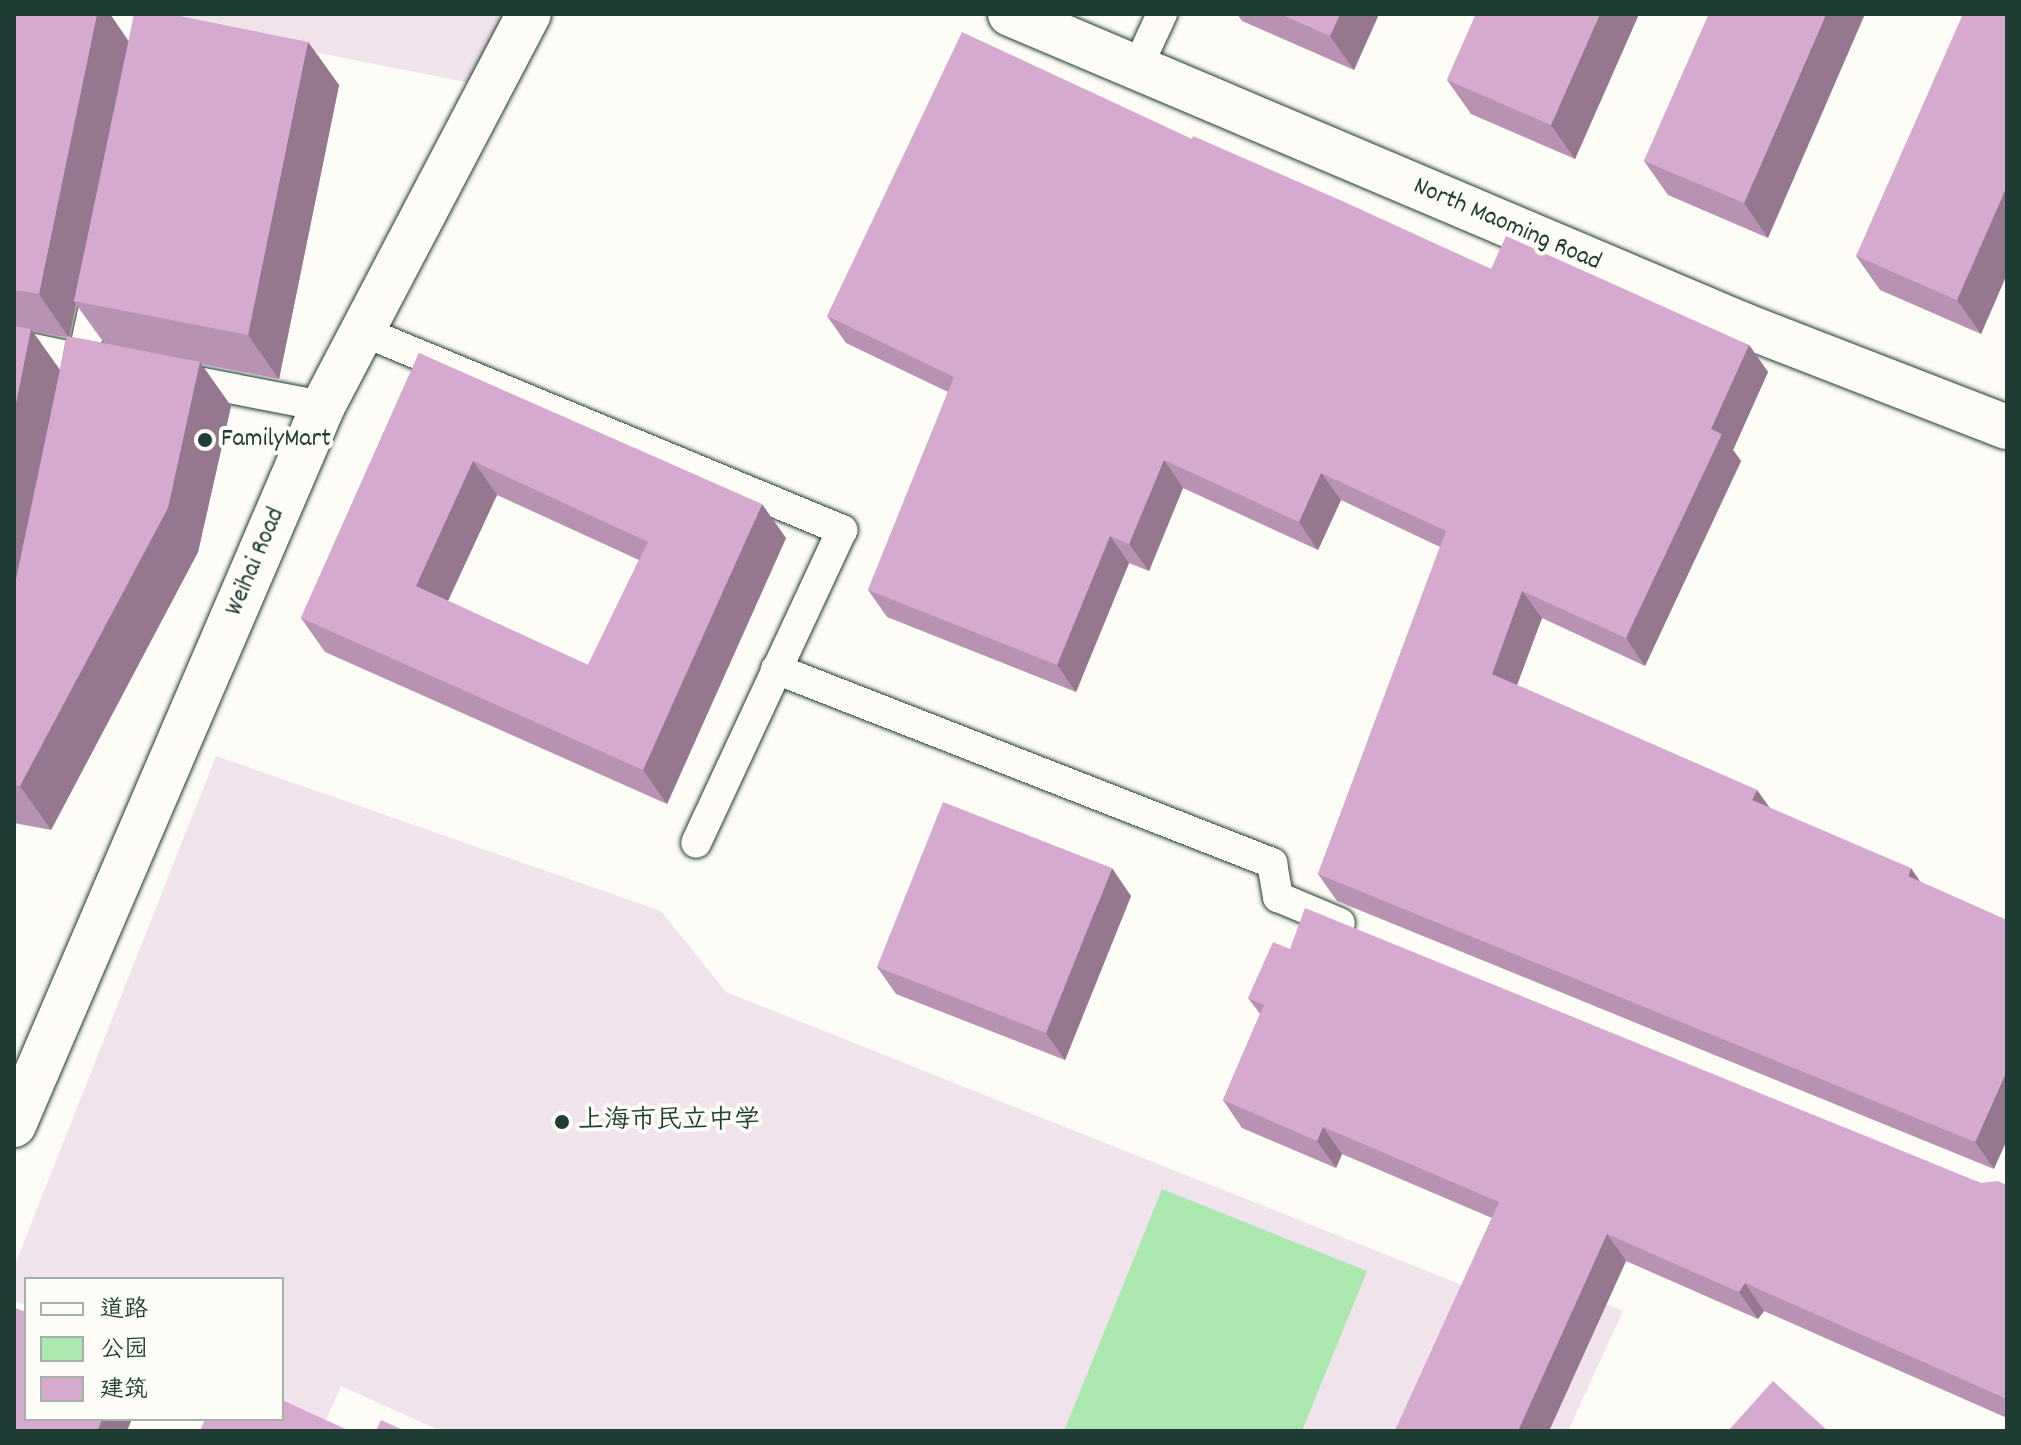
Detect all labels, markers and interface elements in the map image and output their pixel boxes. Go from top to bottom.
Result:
street label: North Maoming Road [1408,171,1606,279]
place label: FamilyMart [221,424,331,456]
marker: FamilyMart [196,431,214,449]
street label: Weihai Road [219,503,293,621]
place label: 上海市民立中学 [578,1106,760,1138]
marker: 上海市民立中学 [553,1113,571,1131]
legend [24,1277,284,1421]
text: 道路 [100,1294,148,1328]
text: 公园 [100,1334,148,1368]
text: 建筑 [100,1374,148,1408]

